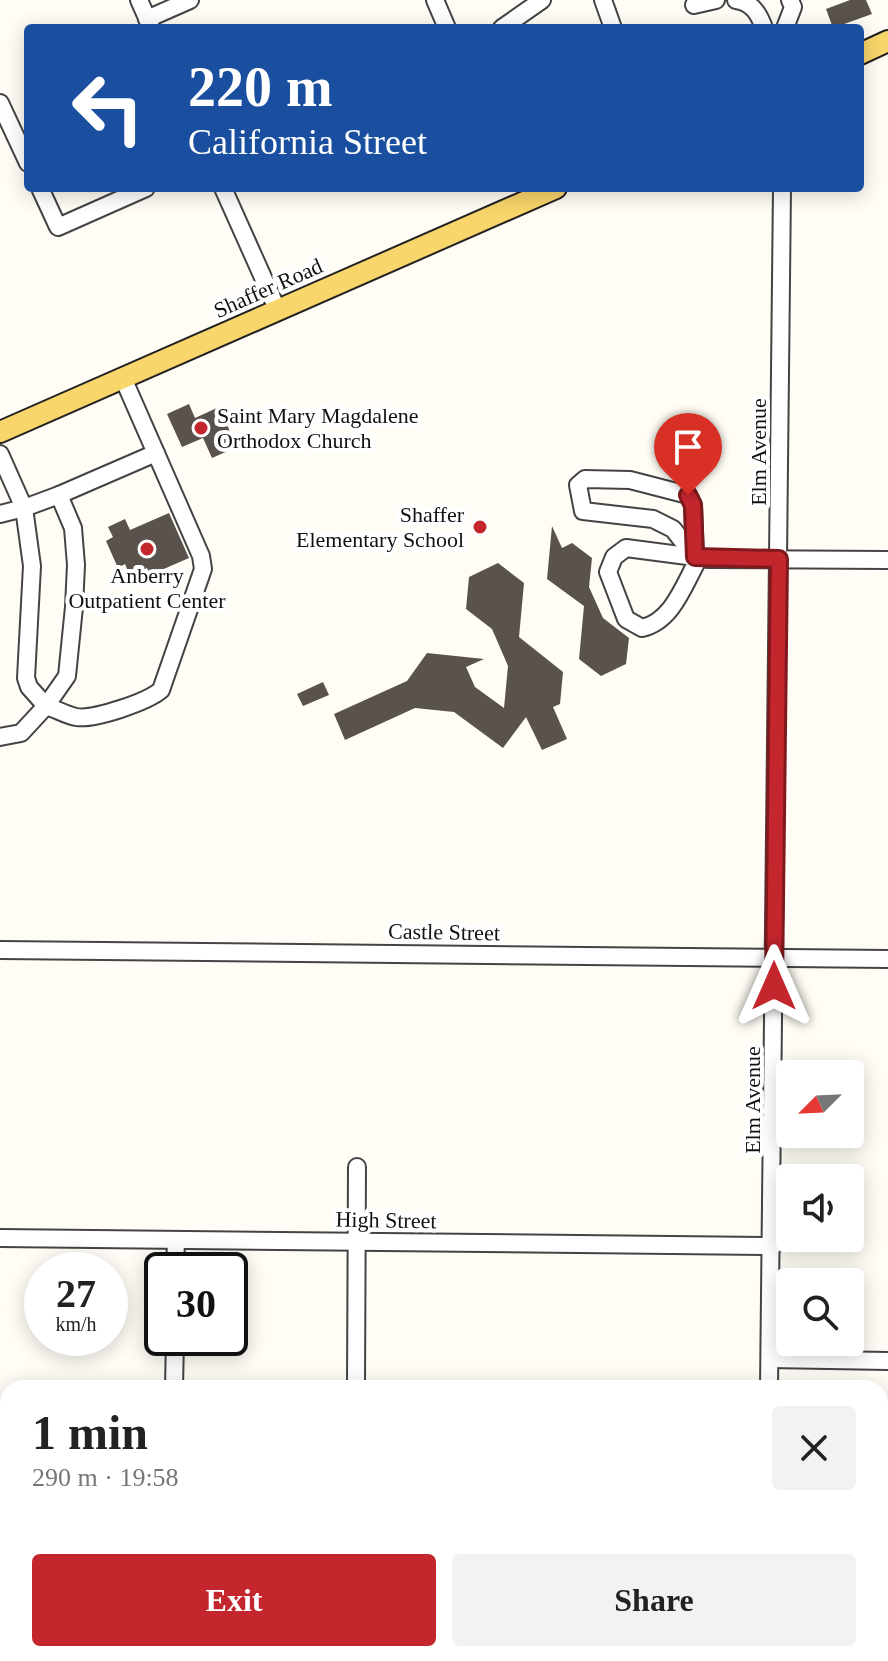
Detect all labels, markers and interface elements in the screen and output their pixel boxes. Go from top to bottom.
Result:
icon: left [56,56,160,160]
text: 220 m [188,56,333,118]
text: California Street [188,122,427,162]
street label: Shaffer Road [210,253,326,323]
street label: Elm Avenue [746,398,771,506]
place label: Saint Mary Magdalene Orthodox Church [217,403,419,453]
pin [654,413,722,495]
marker: Saint Mary Magdalene Orthodox Church [192,419,210,437]
icon: arrive [666,425,710,469]
place label: Shaffer Elementary School [296,502,465,552]
marker: Shaffer Elementary School [471,518,489,536]
marker: Anberry Outpatient Center [138,540,156,558]
place label: Anberry Outpatient Center [68,563,226,613]
street label: Castle Street [388,919,500,945]
position arrow [732,944,816,1028]
street label: Elm Avenue [740,1046,765,1154]
north arrow [776,1060,864,1148]
map controls [776,1060,864,1356]
button: sound [776,1164,864,1252]
street label: High Street [335,1207,437,1233]
speed limit sign: 30 [144,1252,248,1356]
button: search [776,1268,864,1356]
text: 27 [56,1271,96,1316]
text: km/h [55,1313,97,1335]
text: 1 min [32,1406,148,1459]
button: close [772,1406,856,1490]
text: 290 m · 19:58 [32,1463,179,1492]
button: Exit [32,1554,436,1646]
button: Share [452,1554,856,1646]

